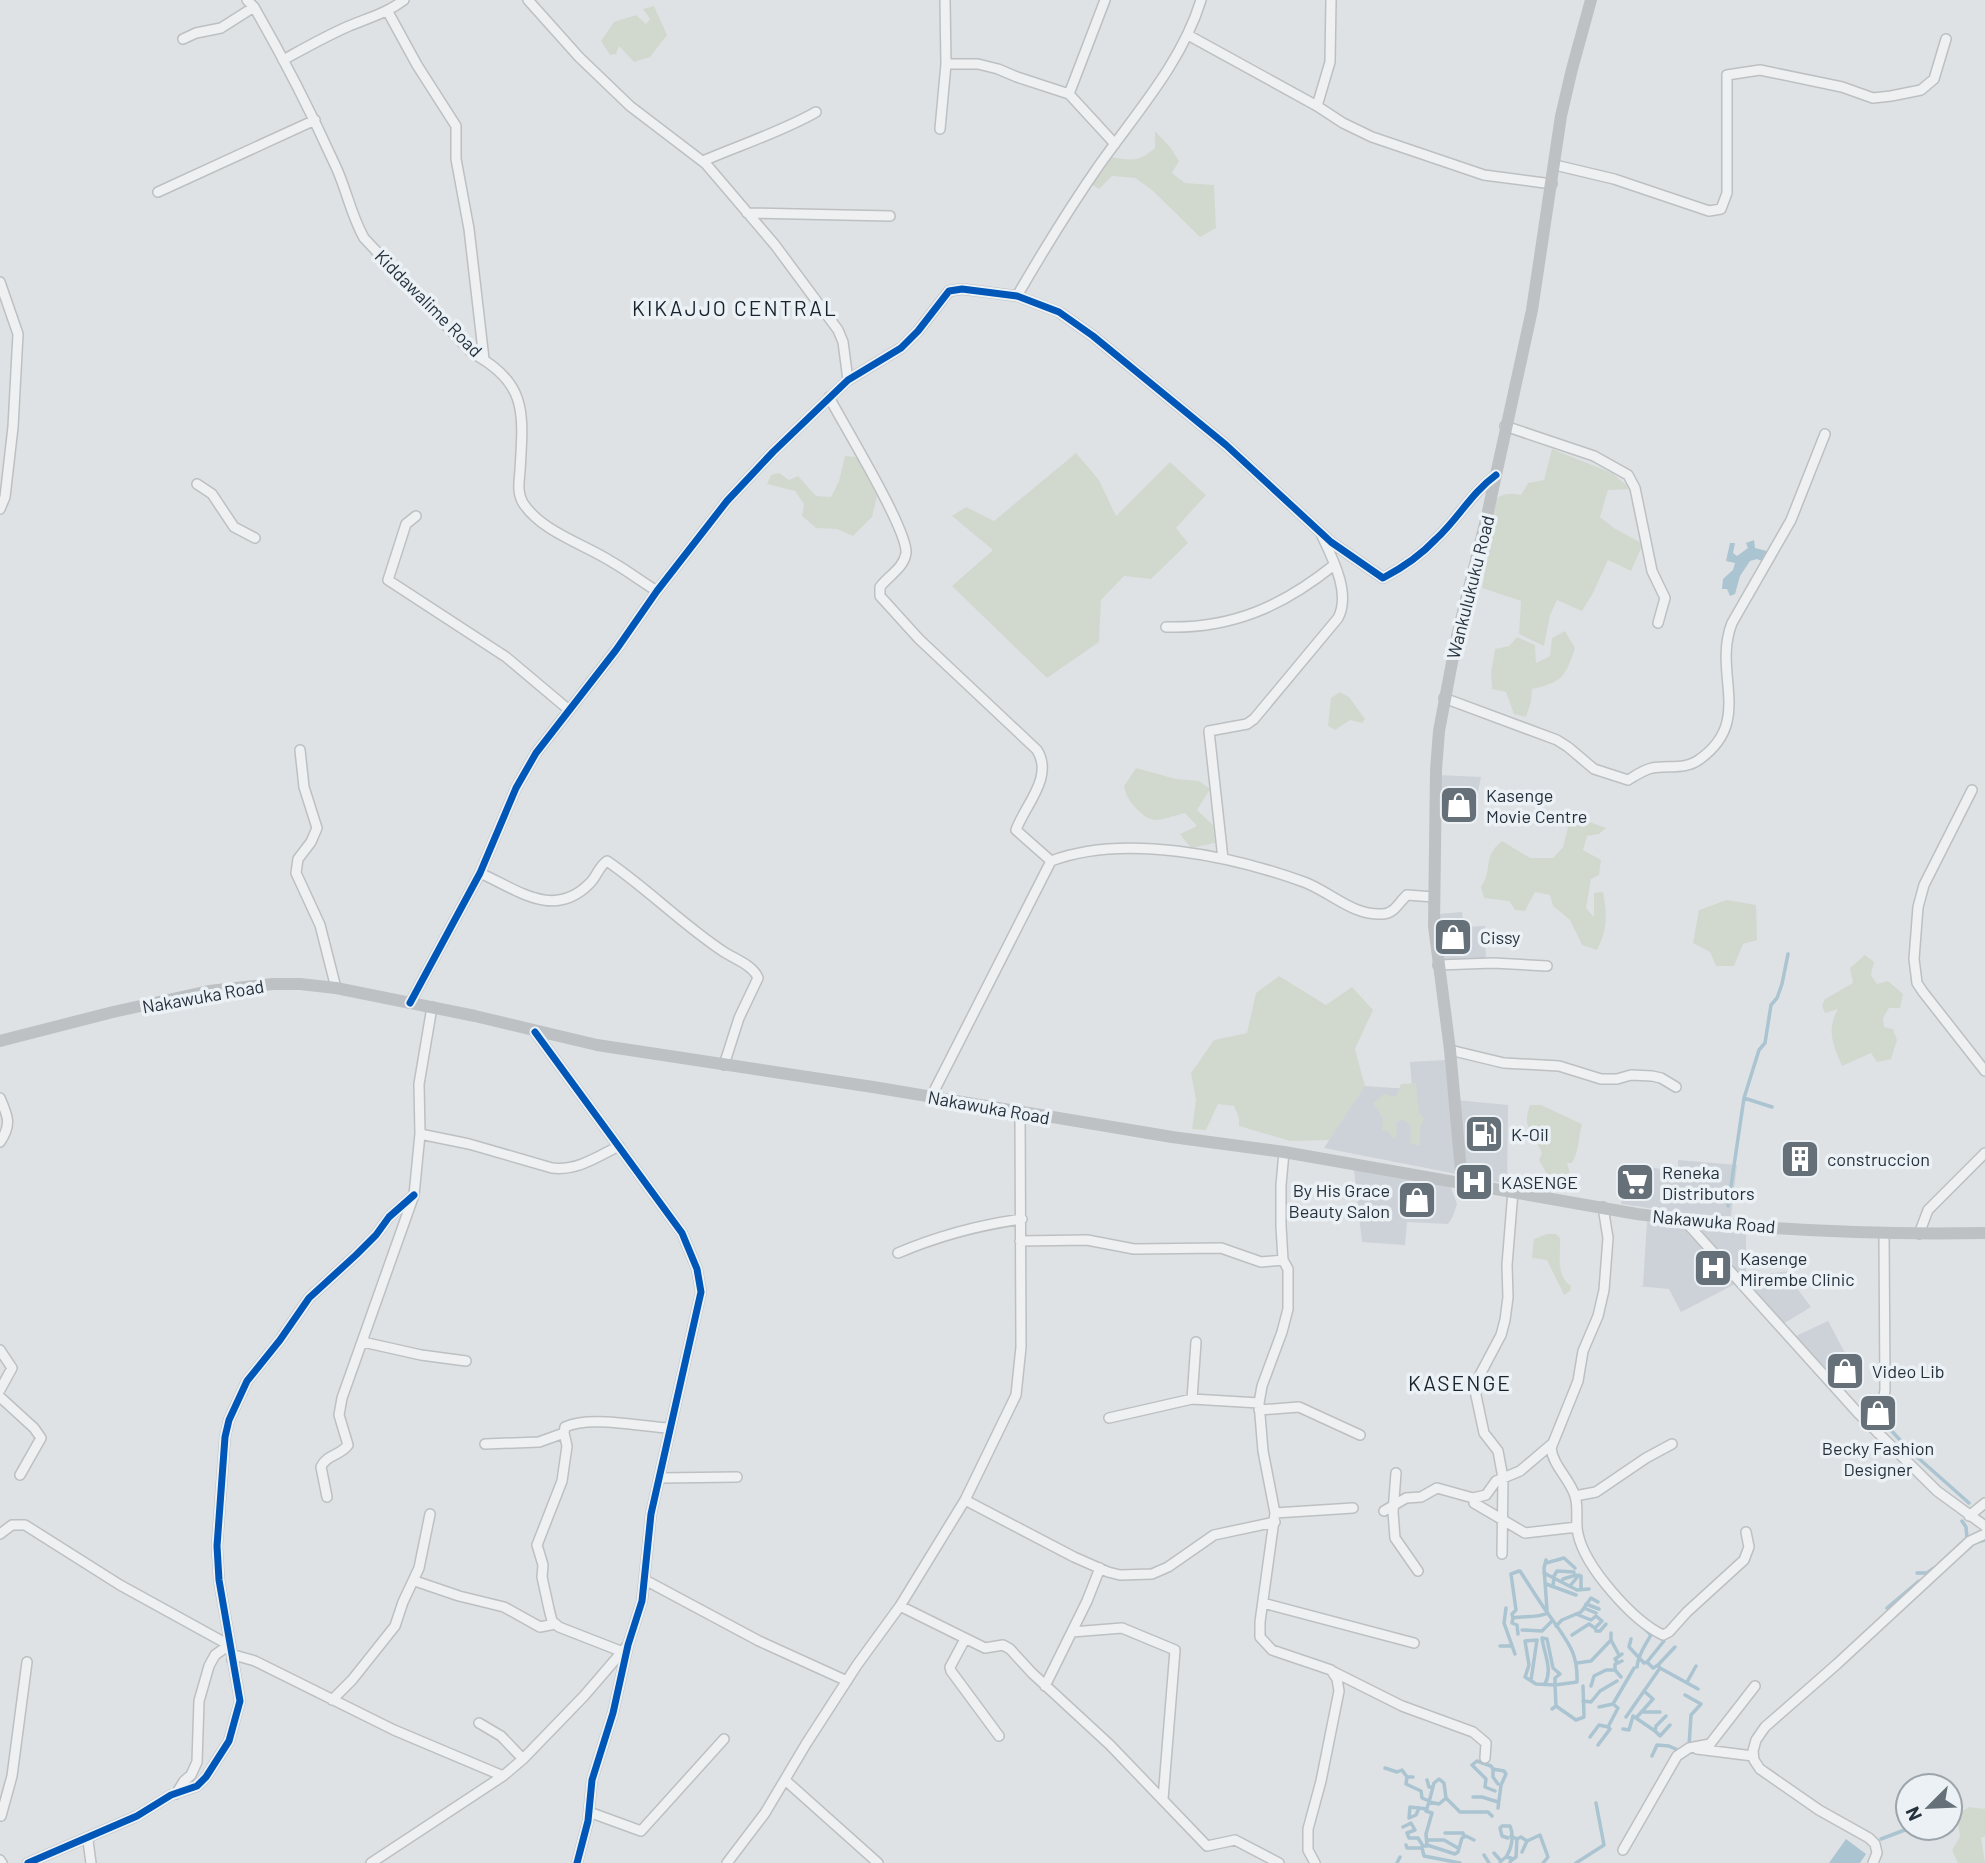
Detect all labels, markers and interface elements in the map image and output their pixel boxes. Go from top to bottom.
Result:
street label: Kiddawalime Road [371,245,487,361]
district label: KIKAJJO CENTRAL [632,295,838,320]
street label: Wankulukuku Road [1442,513,1498,661]
shop icon: Kasenge Movie Centre [1438,784,1480,826]
place label: Kasenge Movie Centre [1486,784,1587,827]
shop icon: Cissy [1432,916,1474,958]
place label: Cissy [1480,926,1520,948]
street label: Nakawuka Road [140,974,266,1018]
street label: Nakawuka Road [926,1085,1052,1129]
fuel station icon: K-Oil [1463,1113,1505,1155]
place label: K-Oil [1511,1123,1549,1145]
building icon: construccion [1779,1138,1821,1180]
place label: construccion [1827,1148,1930,1170]
hospital icon: KASENGE [1453,1161,1495,1203]
supermarket icon: Reneka Distributors [1614,1161,1656,1203]
place label: Reneka Distributors [1662,1161,1755,1204]
place label: KASENGE [1501,1171,1578,1193]
place label: By His Grace Beauty Salon [1289,1179,1390,1222]
shop icon: By His Grace Beauty Salon [1396,1179,1438,1221]
street label: Nakawuka Road [1652,1205,1776,1237]
hospital icon: Kasenge Mirembe Clinic [1692,1247,1734,1289]
place label: Kasenge Mirembe Clinic [1740,1247,1855,1290]
shop icon: Video Lib [1824,1350,1866,1392]
place label: Video Lib [1872,1360,1945,1382]
district label: KASENGE [1408,1370,1512,1395]
shop icon: Becky Fashion Designer [1857,1392,1899,1434]
place label: Becky Fashion Designer [1822,1437,1934,1480]
north arrow [1894,1772,1964,1842]
text: N [1900,1804,1926,1825]

